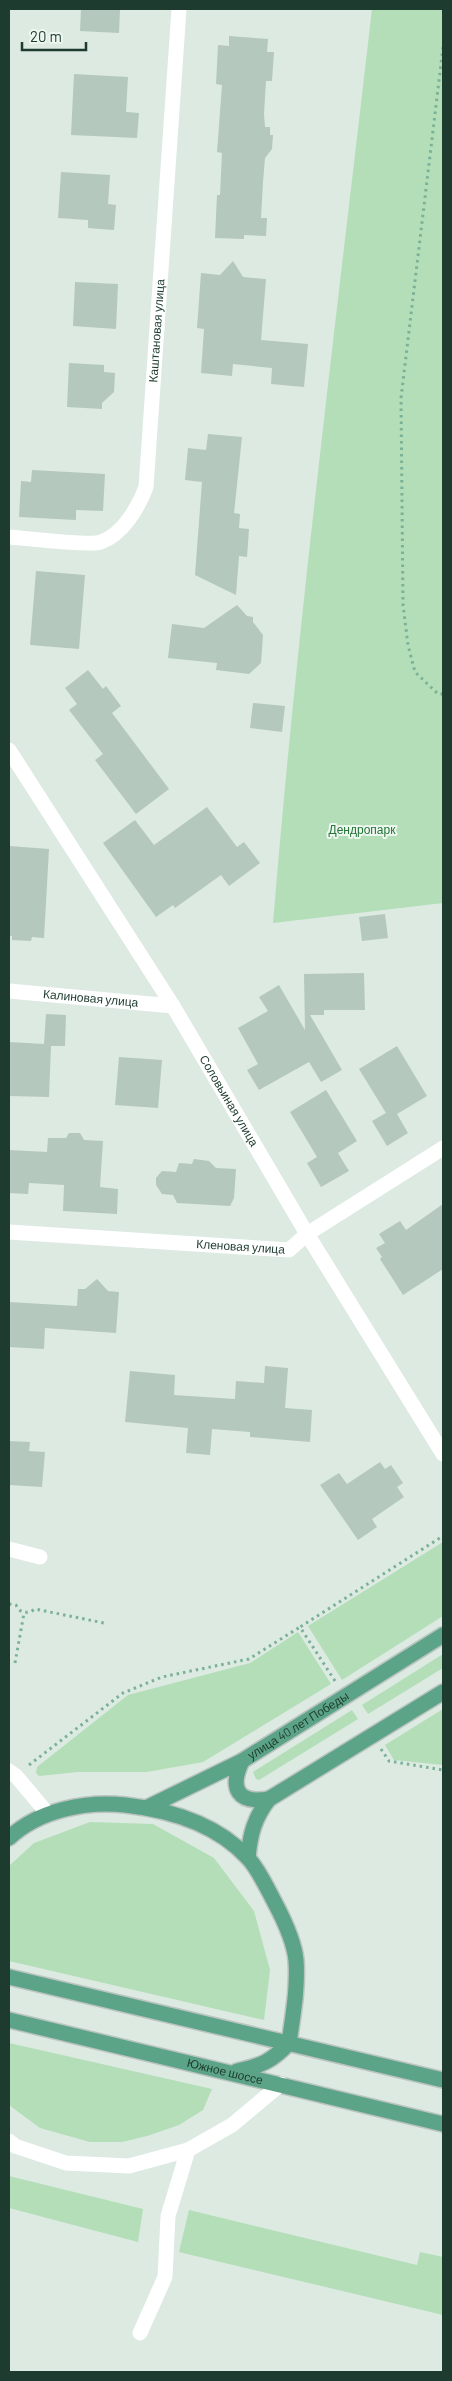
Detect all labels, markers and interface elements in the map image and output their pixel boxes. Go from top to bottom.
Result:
scale bar [22,20,86,52]
text: 20 m [30,27,62,45]
street label: Каштановая улица [145,278,167,383]
park label: Дендропарк [329,822,396,837]
street label: Калиновая улица [43,986,139,1009]
street label: Соловьиная улица [197,1052,262,1149]
street label: Кленовая улица [196,1236,286,1256]
street label: улица 40 лет Победы [245,1688,351,1763]
street label: Южное шоссе [186,2055,265,2087]

